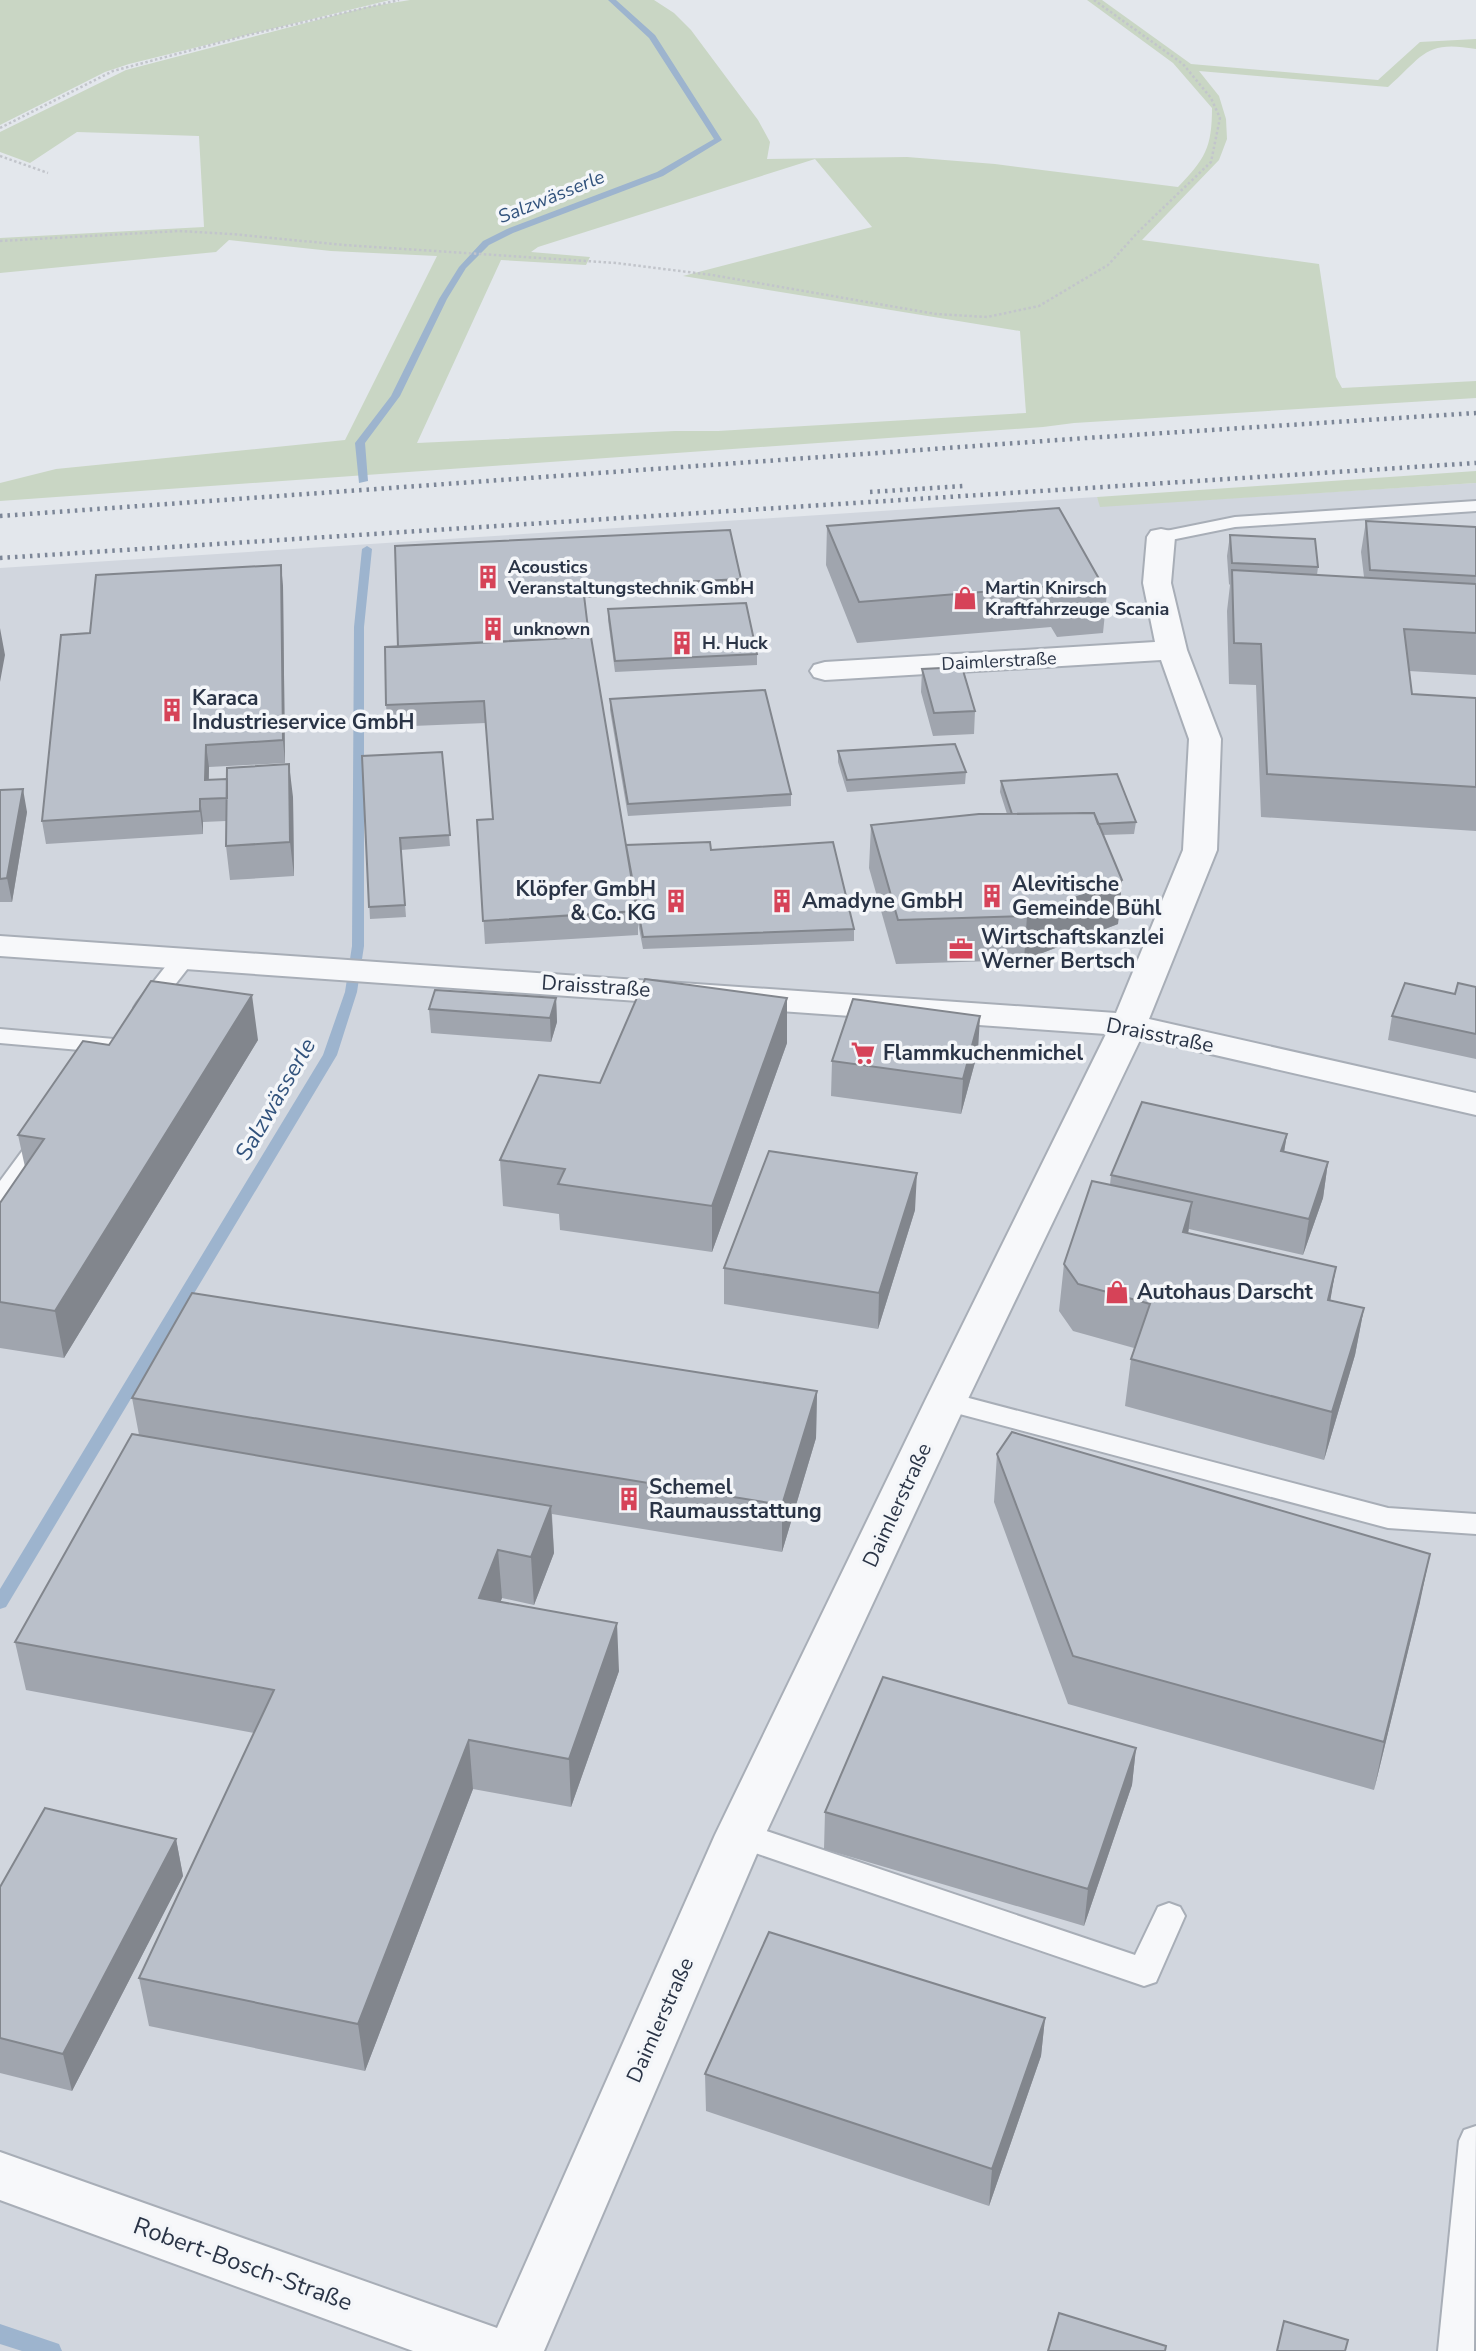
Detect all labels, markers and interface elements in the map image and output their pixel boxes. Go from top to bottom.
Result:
water label: Salzwässerle [494,164,609,230]
place label: Acoustics Veranstaltungstechnik GmbH [507,555,754,600]
building icon: Acoustics Veranstaltungstechnik GmbH [474,563,502,591]
place label: Martin Knirsch Kraftfahrzeuge Scania [985,576,1169,621]
shop icon: Martin Knirsch Kraftfahrzeuge Scania [951,584,979,612]
building icon: unknown [479,615,507,643]
place label: unknown [513,617,590,641]
building icon: H. Huck [668,629,696,657]
place label: H. Huck [702,631,768,655]
street label: Daimlerstraße [941,646,1057,676]
place label: Karaca Industrieservice GmbH [192,684,415,736]
building icon: Karaca Industrieservice GmbH [158,696,186,724]
place label: Alevitische Gemeinde Bühl [1012,870,1162,922]
place label: Klöpfer GmbH & Co. KG [516,875,656,927]
building icon: Alevitische Gemeinde Bühl [978,882,1006,910]
building icon: Klöpfer GmbH & Co. KG [662,887,690,915]
building icon: Amadyne GmbH [768,887,796,915]
place label: Amadyne GmbH [802,887,963,915]
place label: Wirtschaftskanzlei Werner Bertsch [981,923,1164,975]
office icon: Wirtschaftskanzlei Werner Bertsch [947,935,975,963]
street label: Draisstraße [541,968,651,1004]
street label: Draisstraße [1104,1011,1216,1059]
water label: Salzwässerle [228,1032,323,1166]
supermarket icon: Flammkuchenmichel [849,1039,877,1067]
place label: Flammkuchenmichel [883,1039,1083,1067]
shop icon: Autohaus Darscht [1103,1278,1131,1306]
place label: Autohaus Darscht [1137,1278,1314,1306]
street label: Daimlerstraße [856,1438,938,1572]
place label: Schemel Raumausstattung [649,1473,822,1525]
building icon: Schemel Raumausstattung [615,1485,643,1513]
street label: Daimlerstraße [620,1953,700,2087]
street label: Robert-Bosch-Straße [129,2209,357,2319]

